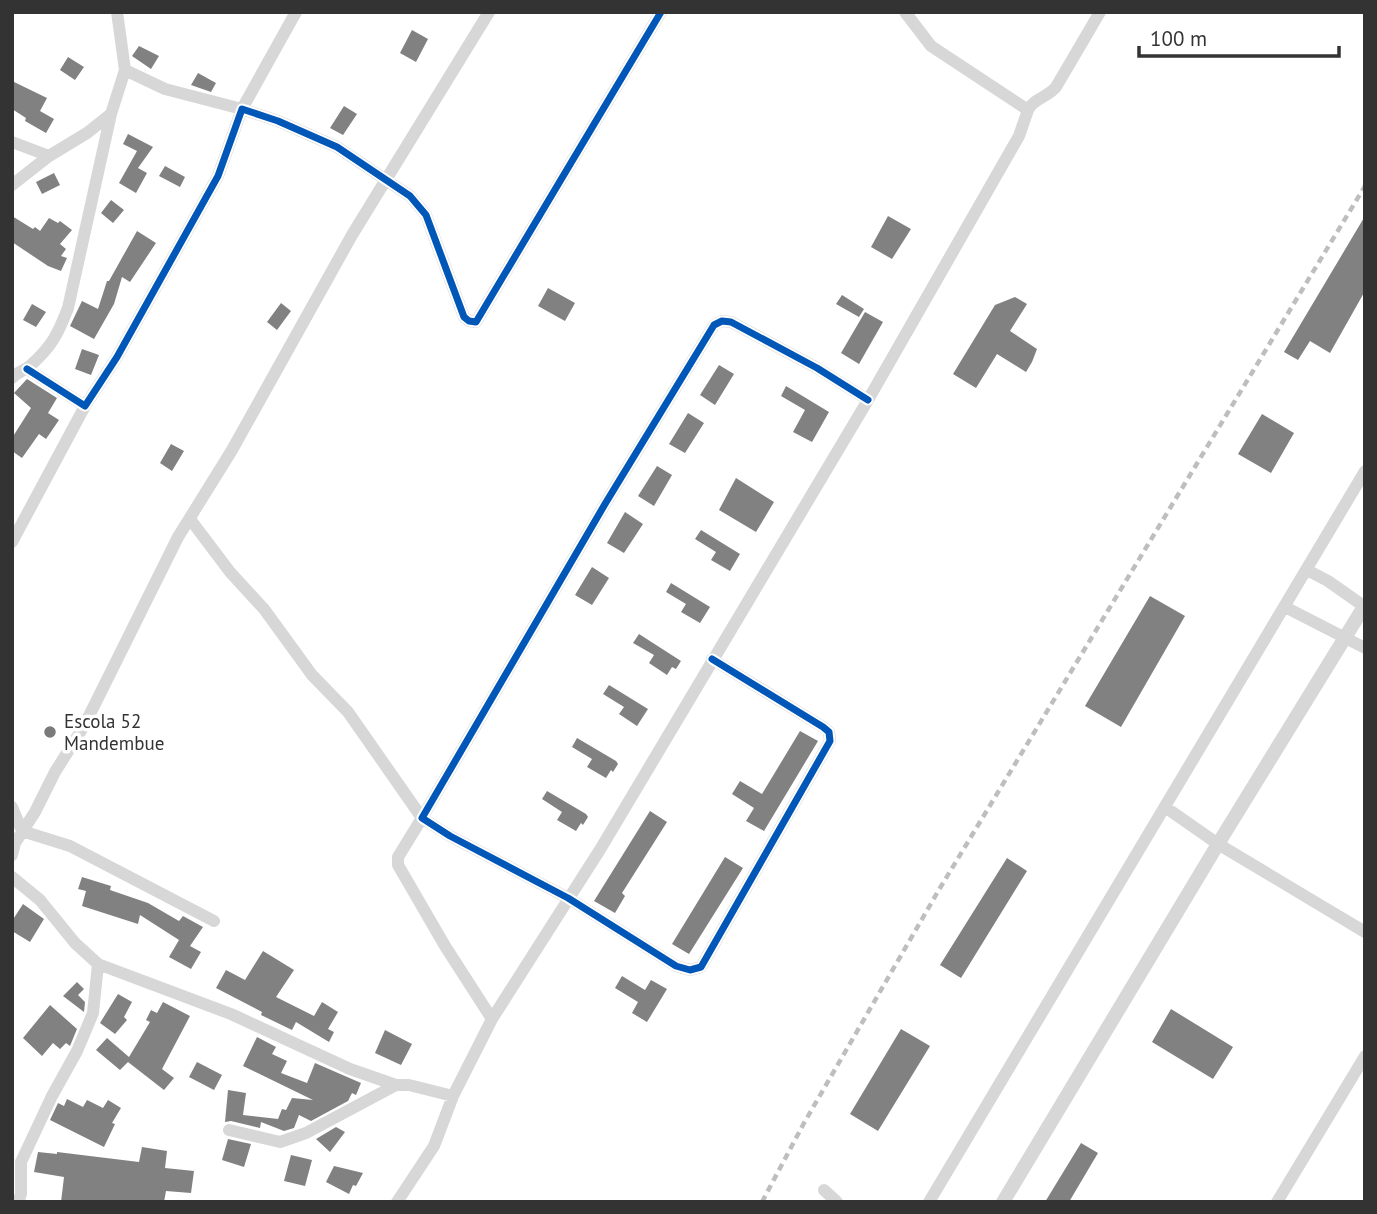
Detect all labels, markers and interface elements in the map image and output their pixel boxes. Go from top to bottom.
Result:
scale bar [1139,14,1338,58]
text: 100 m [1150,25,1207,52]
place label: Escola 52 Mandembue [64,709,164,755]
marker: Escola 52 Mandembue [42,724,58,740]

